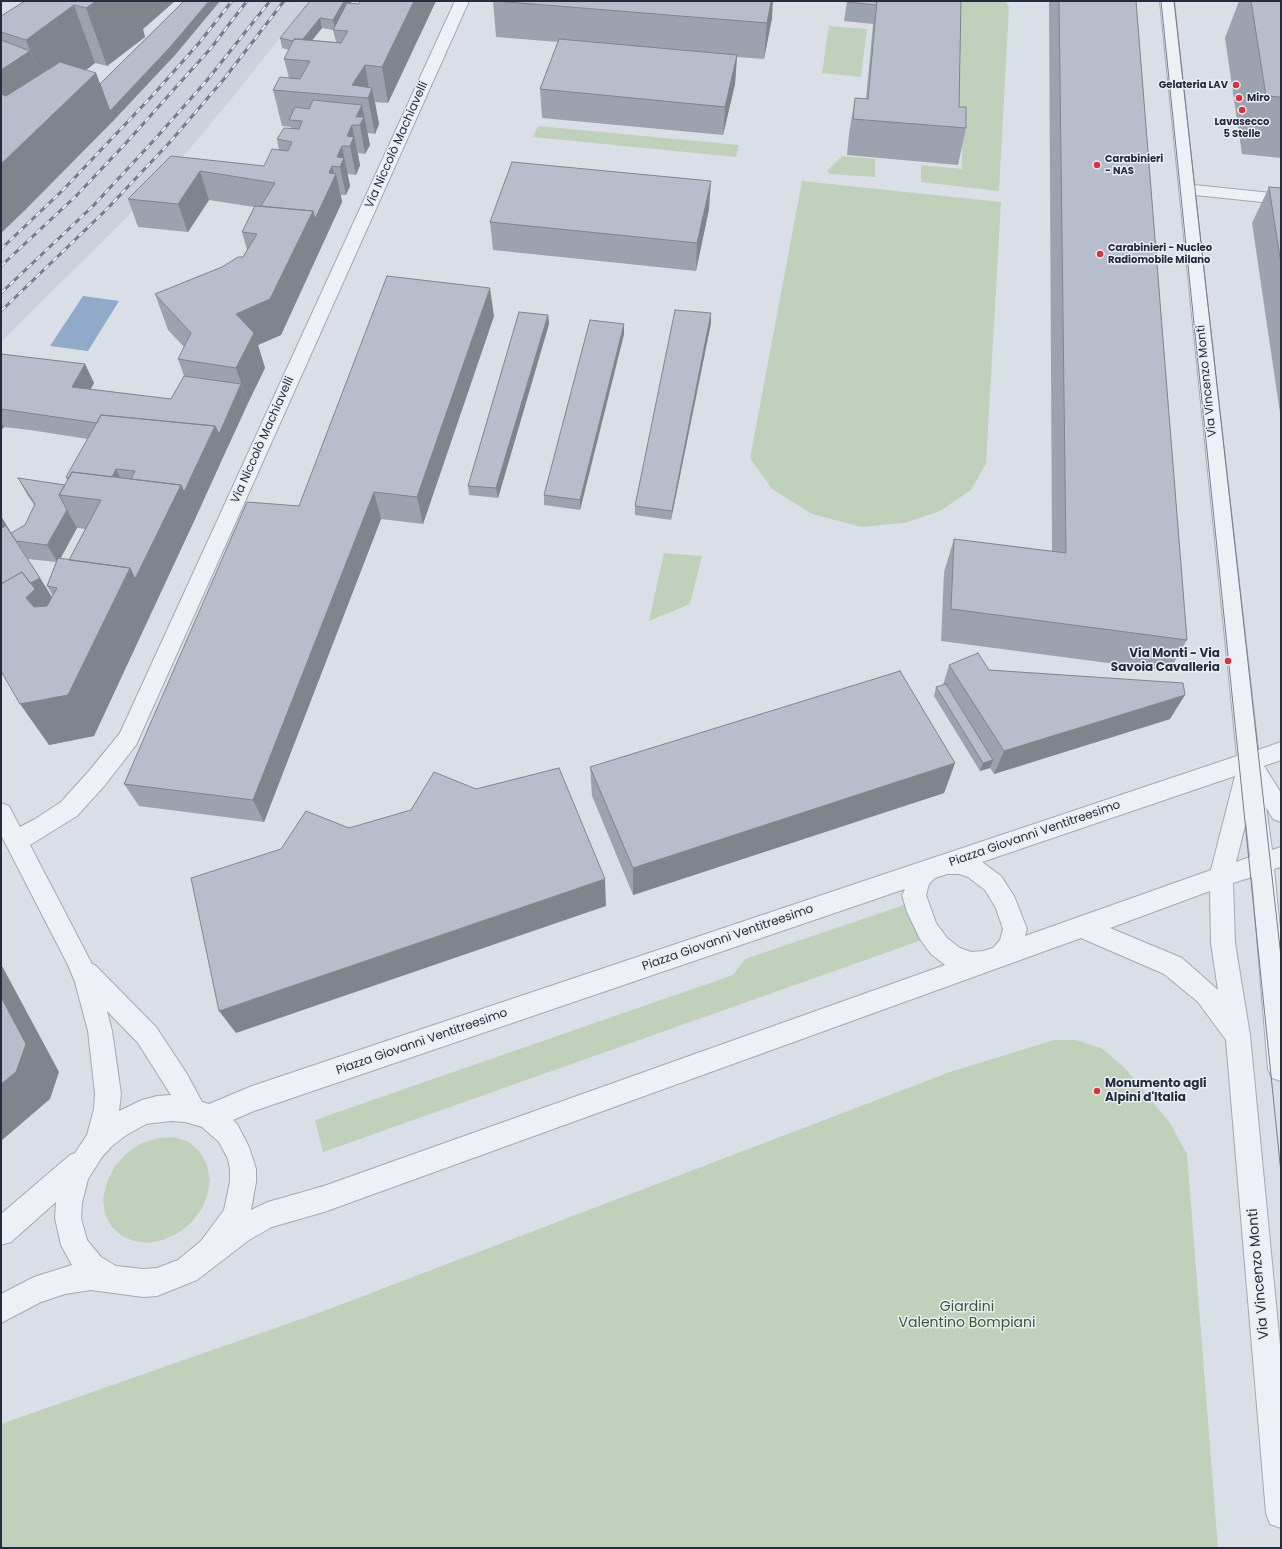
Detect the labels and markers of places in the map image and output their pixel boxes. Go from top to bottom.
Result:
place label: Gelateria LAV [1159,79,1228,91]
marker: Gelateria LAV [1231,80,1241,90]
place label: Miro [1247,92,1270,104]
marker: Miro [1234,93,1244,103]
marker: Lavasecco 5 Stelle [1237,105,1247,115]
place label: Lavasecco 5 Stelle [1215,116,1269,140]
place label: Carabinieri - NAS [1105,153,1163,176]
marker: Carabinieri - NAS [1092,160,1102,170]
place label: Carabinieri - Nucleo Radiomobile Milano [1108,242,1212,266]
marker: Carabinieri - Nucleo Radiomobile Milano [1095,249,1105,259]
place label: Via Monti - Via Savoia Cavalleria [1111,647,1220,675]
marker: Via Monti - Via Savoia Cavalleria [1223,656,1233,666]
place label: Monumento agli Alpini d'Italia [1105,1077,1206,1105]
marker: Monumento agli Alpini d'Italia [1092,1086,1102,1096]

